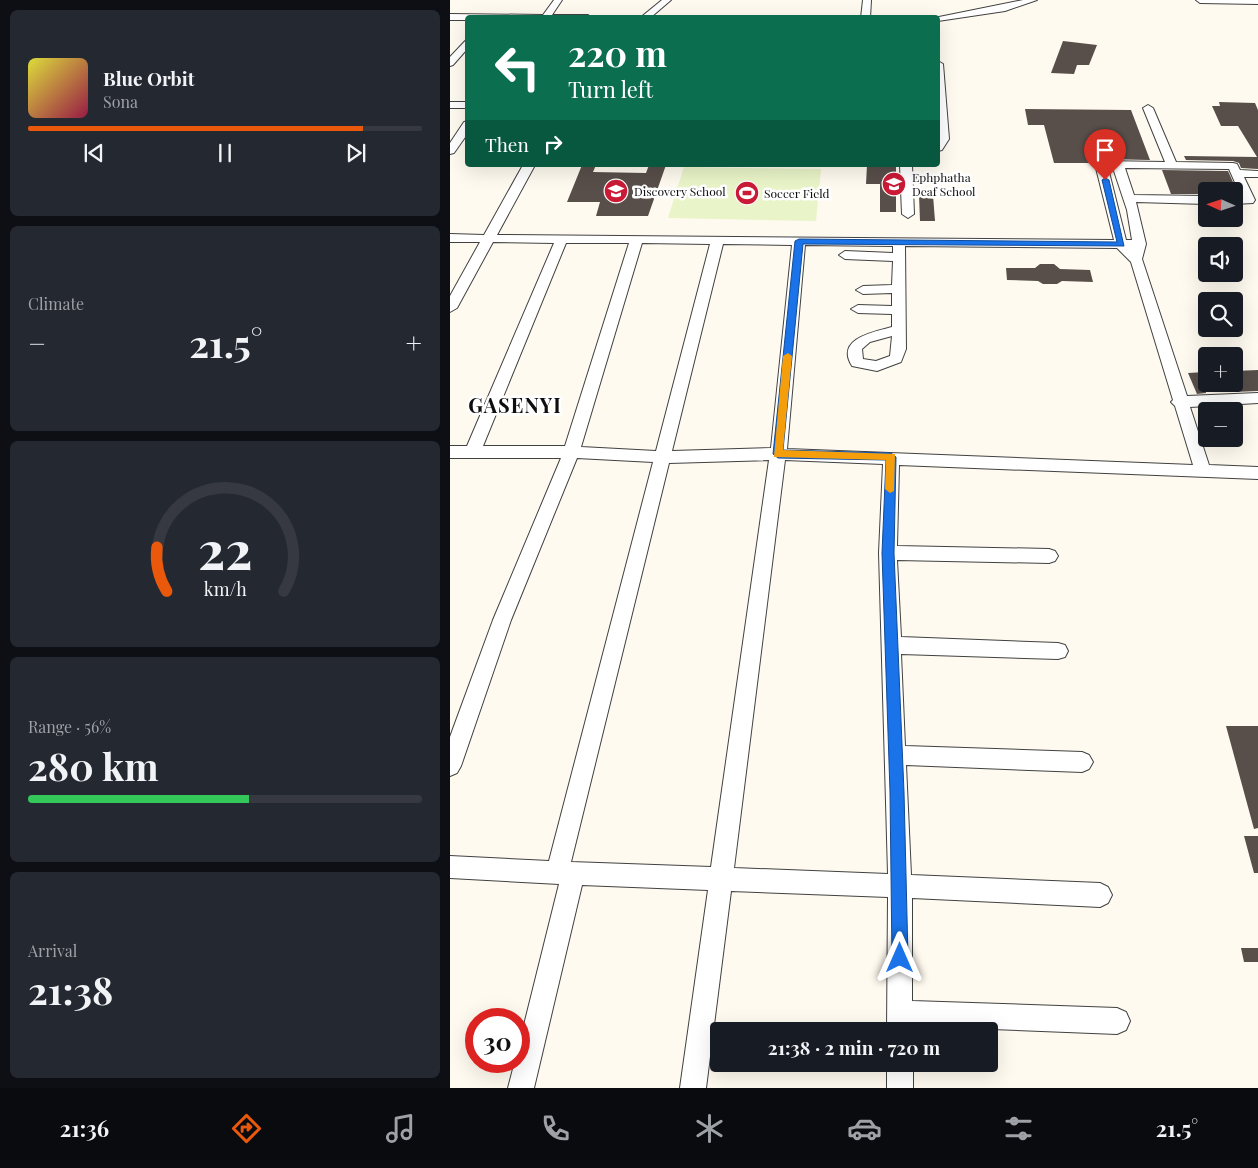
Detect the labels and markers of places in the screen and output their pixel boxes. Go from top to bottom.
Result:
pin [1084,129,1126,180]
place label: Ephphatha Deaf School [912,169,976,199]
school or university icon: Ephphatha Deaf School [881,171,907,197]
school or university icon: Discovery School [603,178,629,204]
sports icon: Soccer Field [734,180,760,206]
place label: Discovery School [634,183,726,199]
place label: Soccer Field [764,185,830,201]

